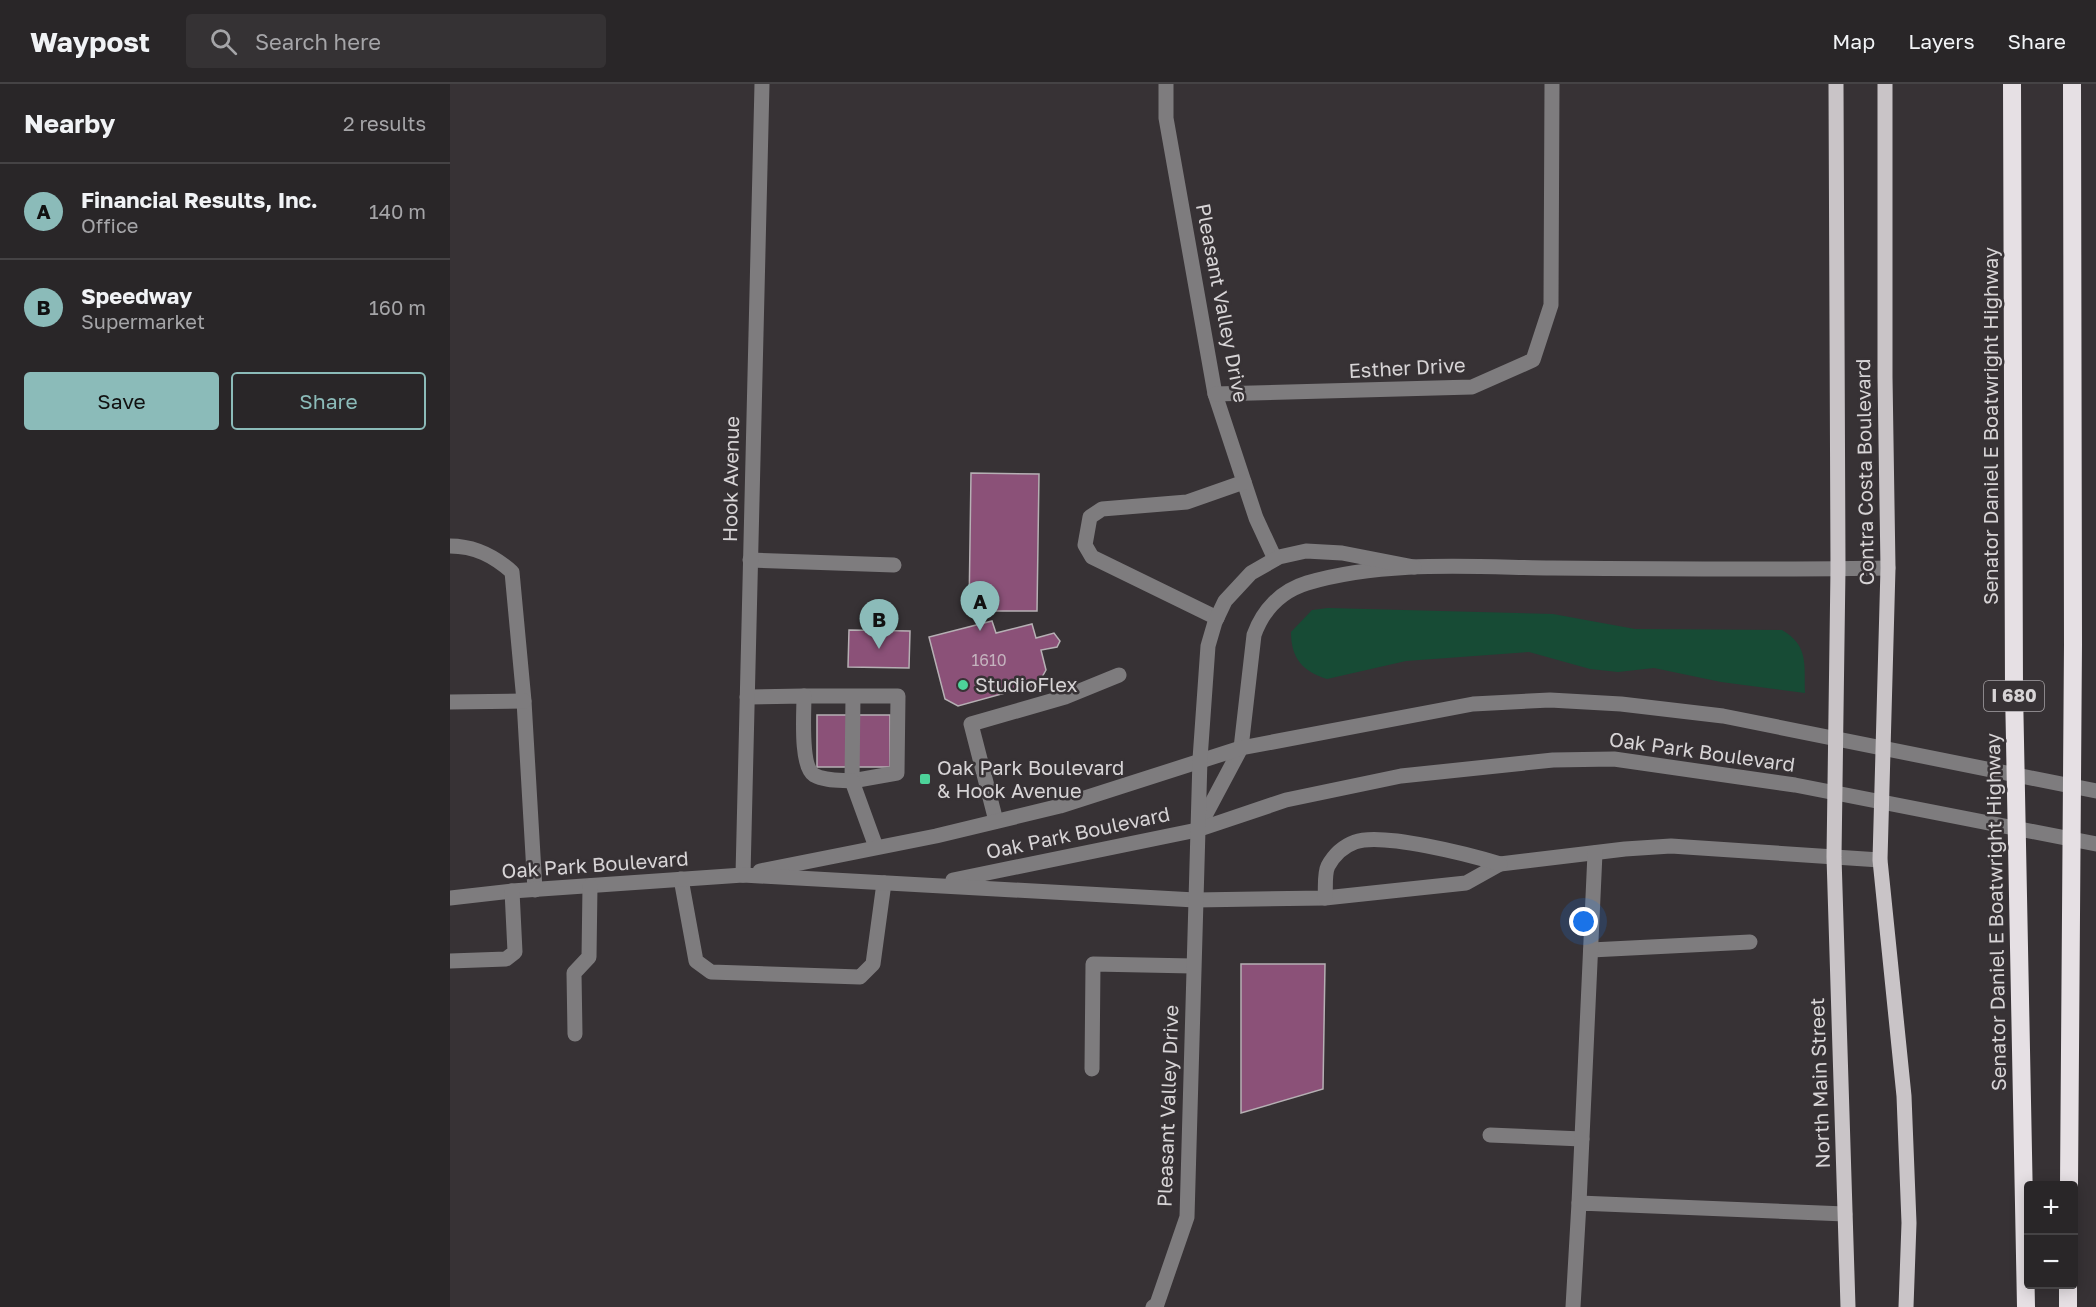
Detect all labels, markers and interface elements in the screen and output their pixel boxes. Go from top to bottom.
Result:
search box [186,14,606,68]
text: Waypost [30,25,150,58]
icon: search [207,25,240,58]
text: Search here [255,28,381,55]
text: Map [1832,28,1875,54]
text: Layers [1908,28,1975,54]
text: Share [2008,28,2066,54]
text: Nearby [24,108,115,139]
text: 2 results [343,111,426,135]
text: Financial Results, Inc. [81,186,318,213]
text: A [36,199,51,223]
text: 140 m [369,199,426,223]
street label: Pleasant Valley Drive [1192,201,1254,404]
text: Office [81,213,138,237]
street label: Senator Daniel E Boatwright Highway [1978,247,2002,605]
text: Speedway [81,282,192,309]
text: B [36,295,51,319]
text: 160 m [369,295,426,319]
text: Supermarket [81,309,205,333]
street label: Esther Drive [1348,352,1466,382]
street label: Contra Costa Boulevard [1850,358,1878,586]
button: Save [24,372,219,430]
button: Share [231,372,426,430]
street label: Hook Avenue [717,416,743,542]
pin: A [960,582,1000,631]
pin: B [860,600,898,649]
house number: 1610 [971,650,1007,670]
place label: StudioFlex [975,672,1077,696]
marker: StudioFlex [956,678,970,692]
road number: I 680 [1984,681,2044,711]
street label: Oak Park Boulevard [1608,726,1797,776]
street label: Senator Daniel E Boatwright Highway [1980,733,2010,1091]
place label: Oak Park Boulevard & Hook Avenue [937,755,1124,802]
marker: Oak Park Boulevard & Hook Avenue [918,772,932,786]
street label: Oak Park Boulevard [984,801,1172,863]
street label: Oak Park Boulevard [501,845,689,883]
your location [1569,907,1598,936]
street label: North Main Street [1804,997,1834,1169]
street label: Pleasant Valley Drive [1151,1004,1183,1207]
map controls [2024,1181,2078,1289]
button: + [2024,1181,2078,1235]
button: − [2024,1235,2078,1289]

